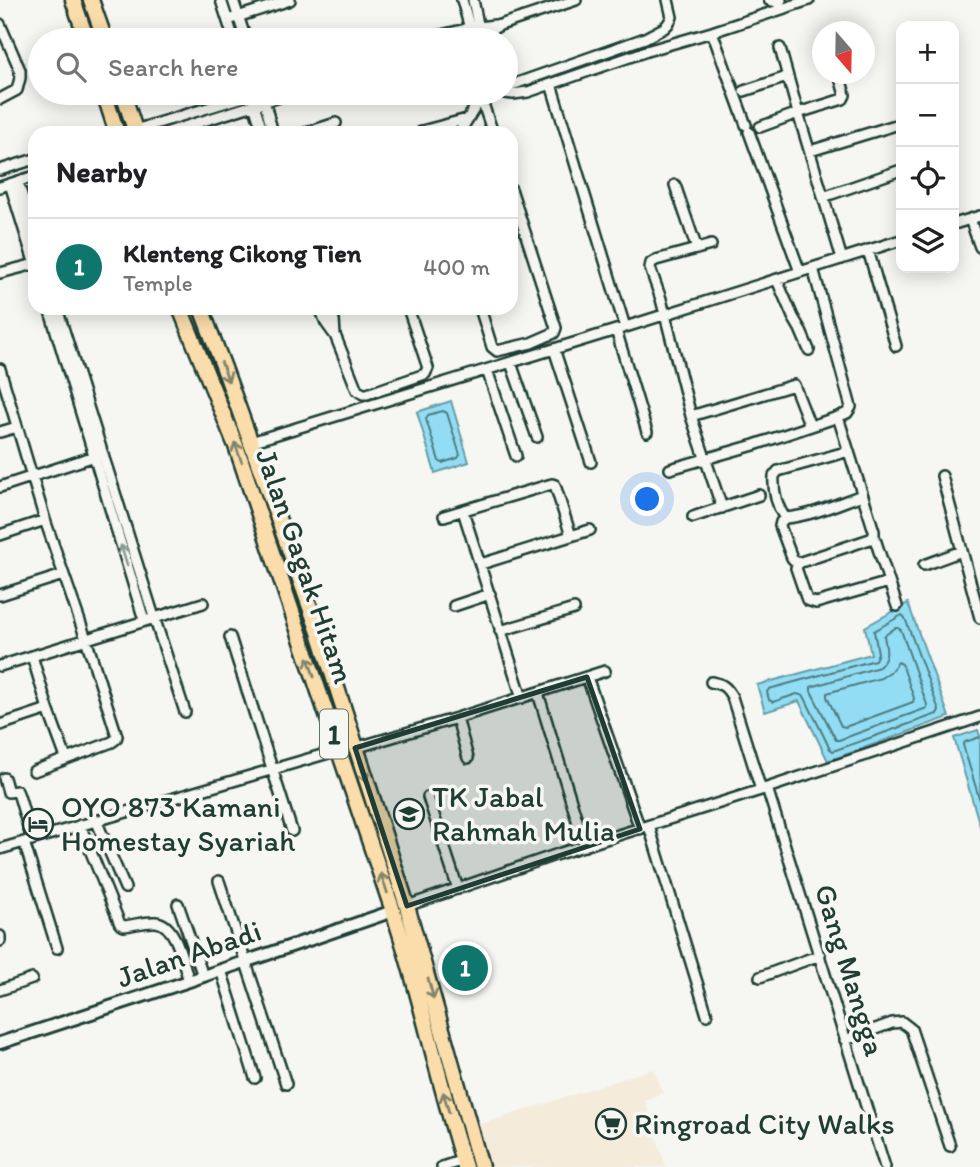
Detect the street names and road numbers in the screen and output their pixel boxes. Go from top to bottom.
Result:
street label: Jalan Gagak Hitam [248,444,363,688]
road number: 1 [320,710,348,758]
street label: Gang Mangga [807,880,894,1061]
street label: Jalan Abadi [112,912,266,995]

